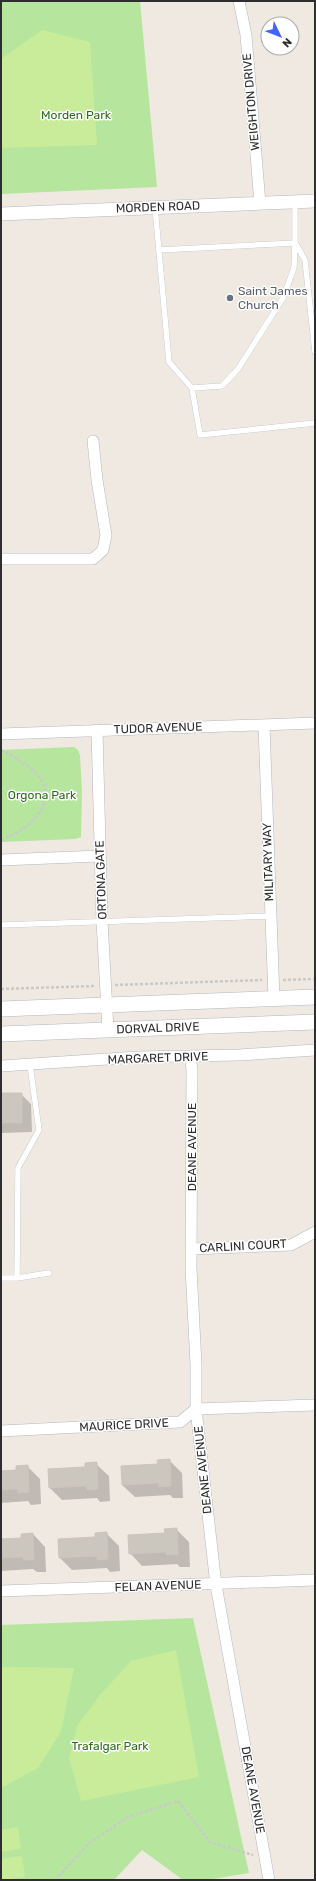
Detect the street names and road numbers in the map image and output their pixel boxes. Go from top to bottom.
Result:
street label: WEIGHTON DRIVE [240,53,262,151]
street label: MORDEN ROAD [116,199,200,215]
street label: TUDOR AVENUE [113,719,203,737]
street label: MILITARY WAY [260,822,276,902]
street label: ORTONA GATE [93,840,109,920]
street label: DORVAL DRIVE [116,1020,200,1036]
street label: MARGARET DRIVE [107,1049,209,1067]
street label: DEANE AVENUE [185,1103,199,1191]
street label: CARLINI COURT [199,1237,287,1255]
street label: MAURICE DRIVE [79,1416,169,1434]
street label: DEANE AVENUE [191,1425,215,1515]
street label: FELAN AVENUE [114,1577,202,1595]
street label: DEANE AVENUE [238,1745,268,1835]

